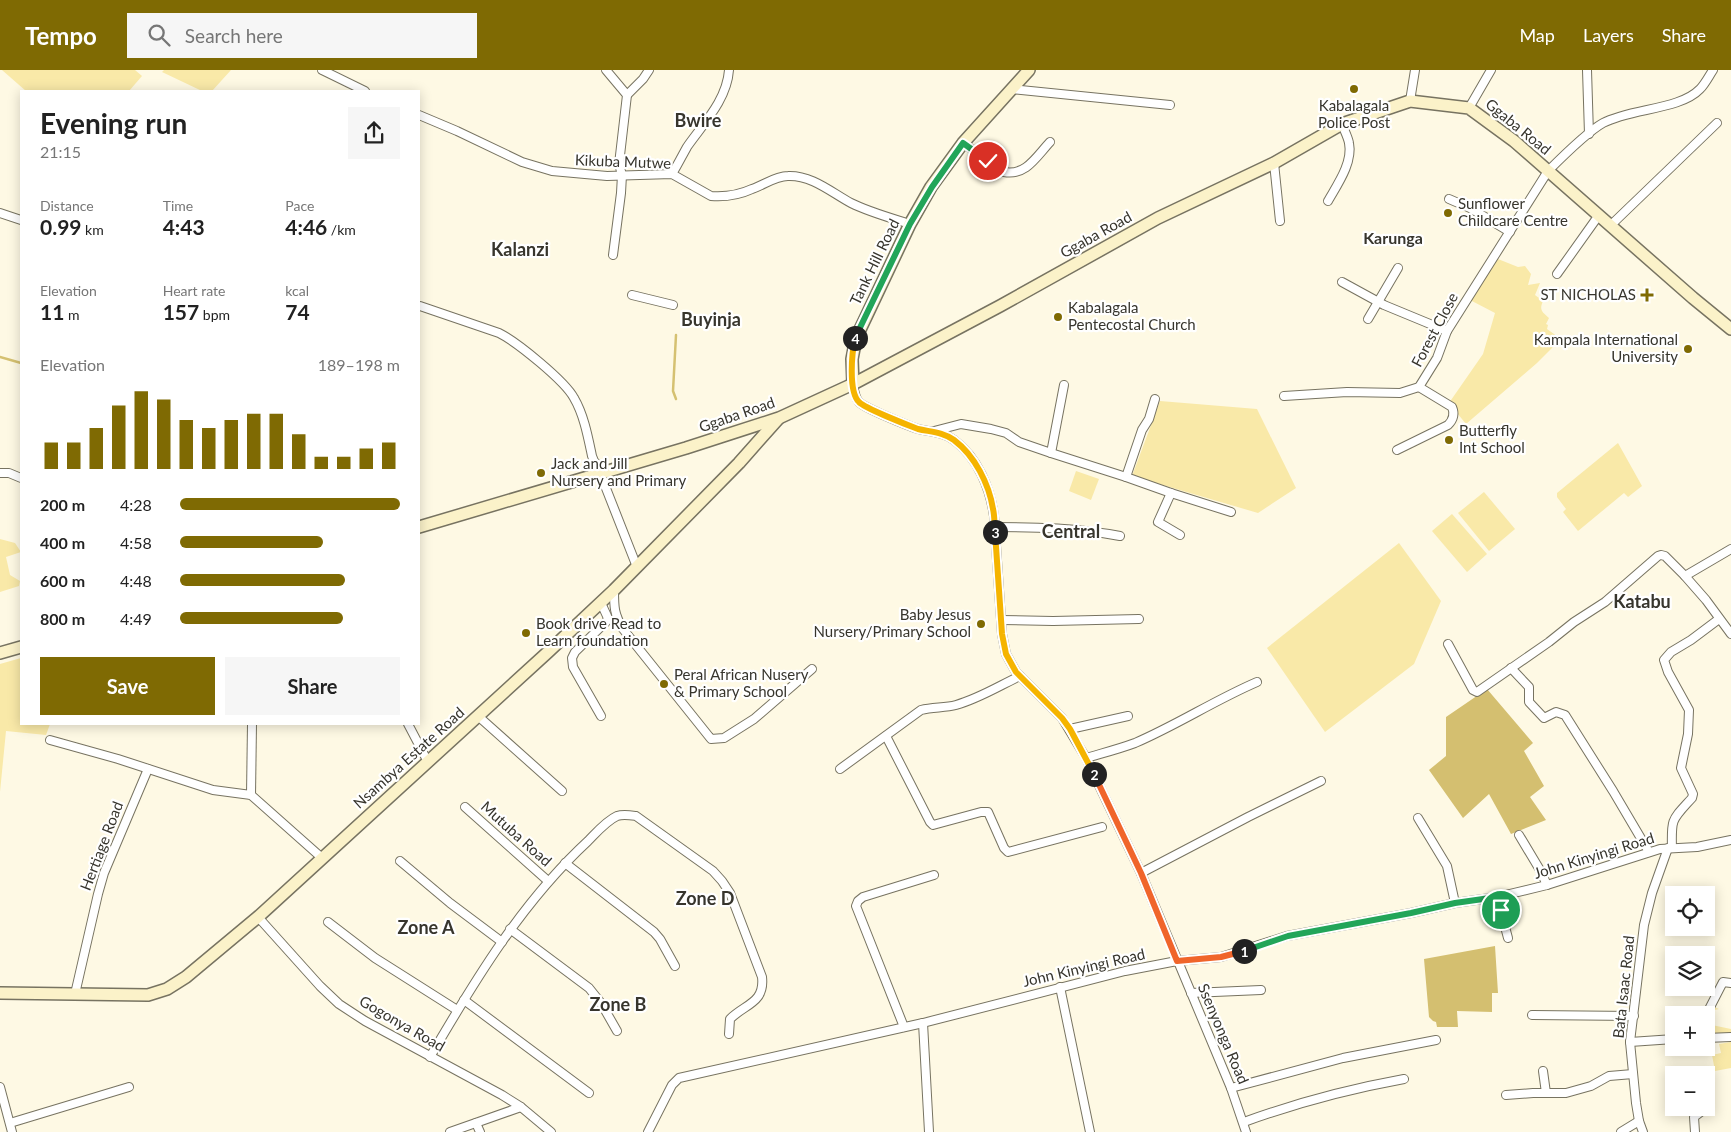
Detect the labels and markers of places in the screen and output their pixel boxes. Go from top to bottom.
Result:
marker: Kabalagala Police Post [1348,83,1360,95]
place label: Kabalagala Police Post [1318,96,1391,131]
pin [967,140,1009,182]
place label: Sunflower Childcare Centre [1458,194,1568,229]
marker: Sunflower Childcare Centre [1442,207,1454,219]
place label: ST NICHOLAS [1540,285,1636,303]
marker: ST NICHOLAS [1640,288,1654,302]
place label: Kabalagala Pentecostal Church [1068,298,1196,333]
marker: Kabalagala Pentecostal Church [1052,311,1064,323]
pin: 4 [842,326,868,350]
place label: Kampala International University [1534,330,1678,365]
marker: Kampala International University [1682,343,1694,355]
place label: Butterfly Int School [1459,421,1525,456]
marker: Butterfly Int School [1443,434,1455,446]
place label: Jack and Jill Nursery and Primary [551,454,686,489]
marker: Jack and Jill Nursery and Primary [535,467,547,479]
pin: 3 [982,520,1008,544]
place label: Baby Jesus Nursery/Primary School [814,605,971,640]
place label: Book drive Read to Learn foundation [536,614,661,649]
marker: Baby Jesus Nursery/Primary School [975,618,987,630]
marker: Book drive Read to Learn foundation [520,627,532,639]
place label: Peral African Nusery & Primary School [674,665,809,700]
marker: Peral African Nusery & Primary School [658,678,670,690]
pin: 2 [1082,762,1106,786]
pin [1480,889,1522,931]
pin: 1 [1232,938,1256,964]

